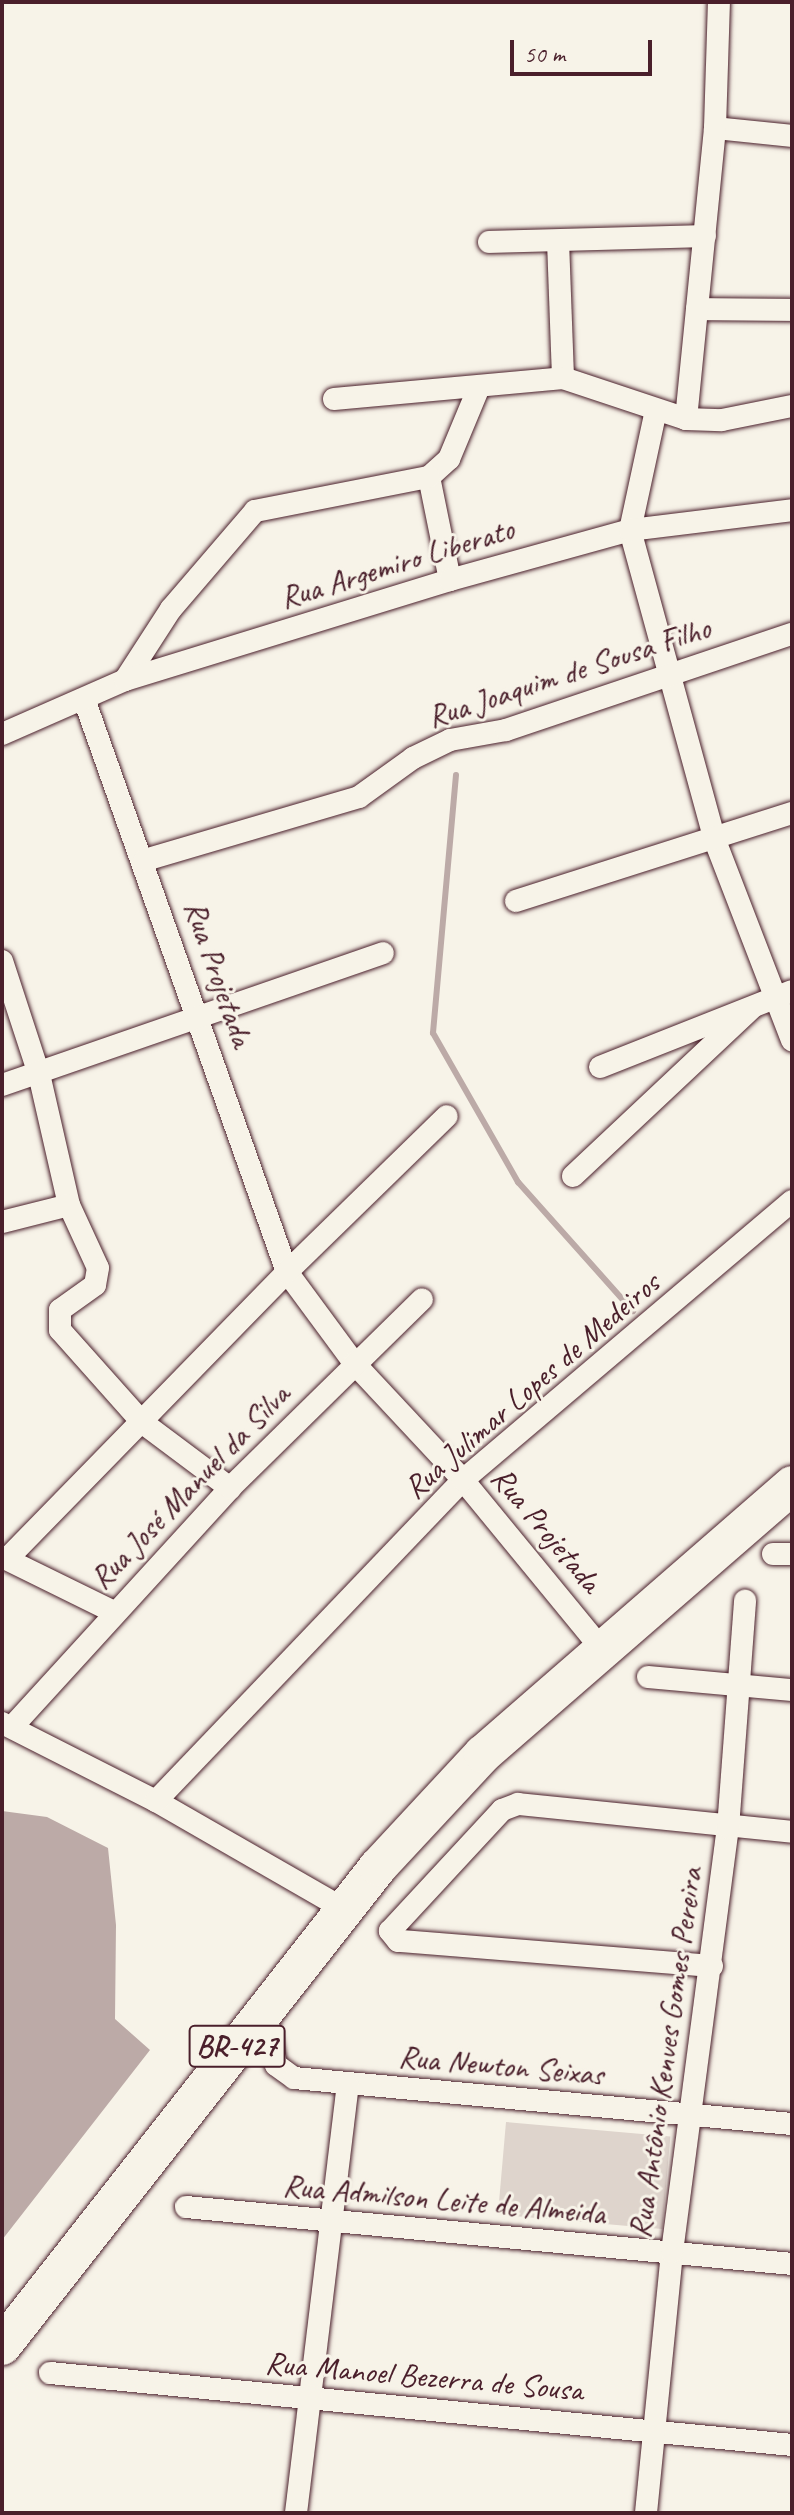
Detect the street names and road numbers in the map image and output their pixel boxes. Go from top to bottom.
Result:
street label: Rua Argemiro Liberato [275,510,519,618]
street label: Rua Joaquim de Sousa Filho [424,610,714,736]
street label: Rua Projetada [175,895,261,1053]
street label: Rua Julimar Lopes de Medeiros [396,1264,668,1508]
street label: Rua José Manuel da Silva [82,1376,298,1598]
street label: Rua Projetada [482,1459,610,1601]
street label: Rua Antônio Kenves Gomes Pereira [621,1867,711,2239]
road number: BR-427 [187,2020,287,2072]
street label: Rua Newton Seixas [397,2038,605,2094]
street label: Rua Admilson Leite de Almeida [280,2167,608,2233]
street label: Rua Manoel Bezerra de Sousa [263,2344,585,2410]

